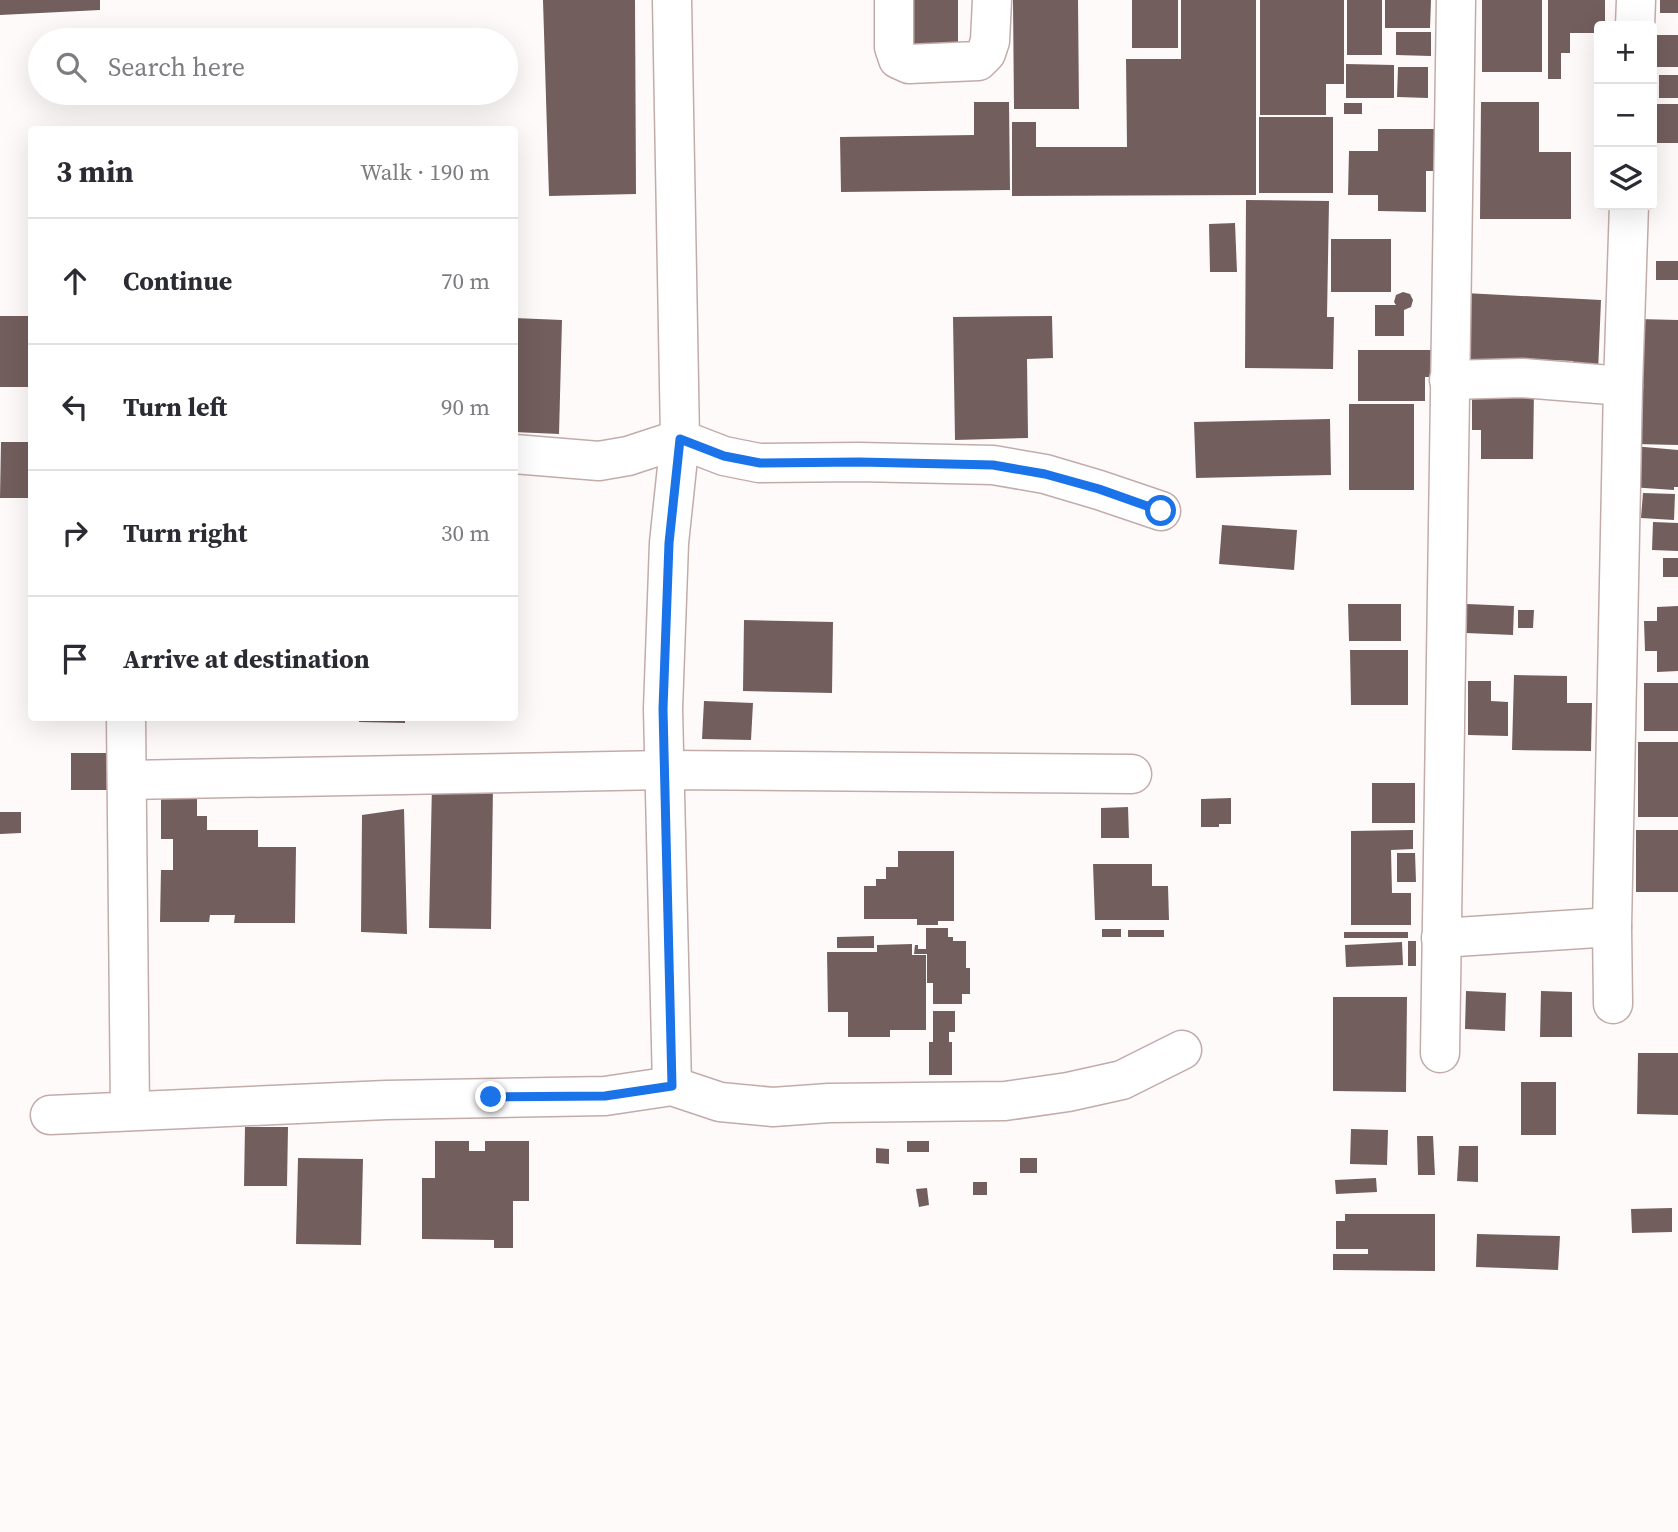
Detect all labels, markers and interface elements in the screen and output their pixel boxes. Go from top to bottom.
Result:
map controls [1594,21,1657,210]
button: + [1594,21,1657,84]
search box [28,28,518,105]
icon: search [52,48,90,86]
text: Search here [108,49,245,85]
button: − [1594,84,1657,147]
button: layers [1594,147,1657,210]
text: 3 min [56,151,134,192]
text: Walk · 190 m [360,156,490,188]
icon: ahead [56,262,94,300]
text: Continue [123,263,232,299]
text: 70 m [441,265,490,297]
icon: left [56,388,94,426]
text: Turn left [123,389,227,425]
text: 90 m [441,391,490,423]
route start [1145,495,1176,526]
icon: right [56,514,94,552]
text: Turn right [123,515,247,551]
text: 30 m [441,517,490,549]
icon: arrive [56,640,94,678]
text: Arrive at destination [123,641,370,677]
route end [475,1081,506,1112]

